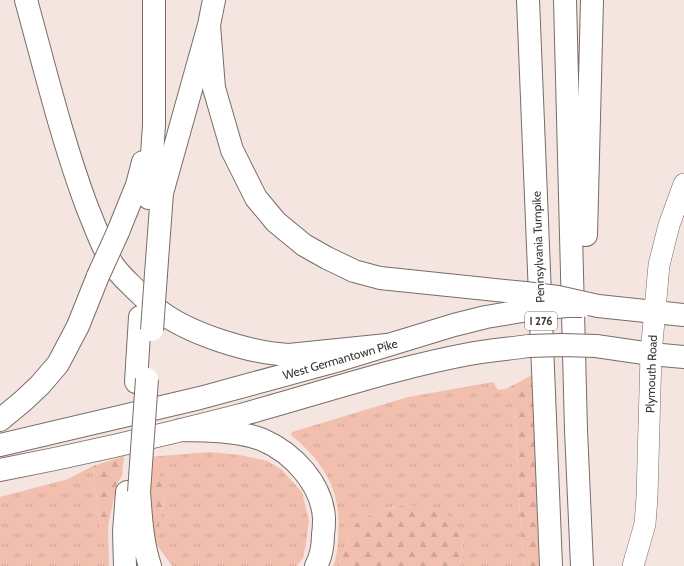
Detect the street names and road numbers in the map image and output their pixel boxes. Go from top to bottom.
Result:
street label: Pennsylvania Turnpike [529,191,547,303]
road number: I 276 [525,312,557,330]
street label: West Germantown Pike [281,335,399,383]
street label: Plymouth Road [642,335,660,413]

